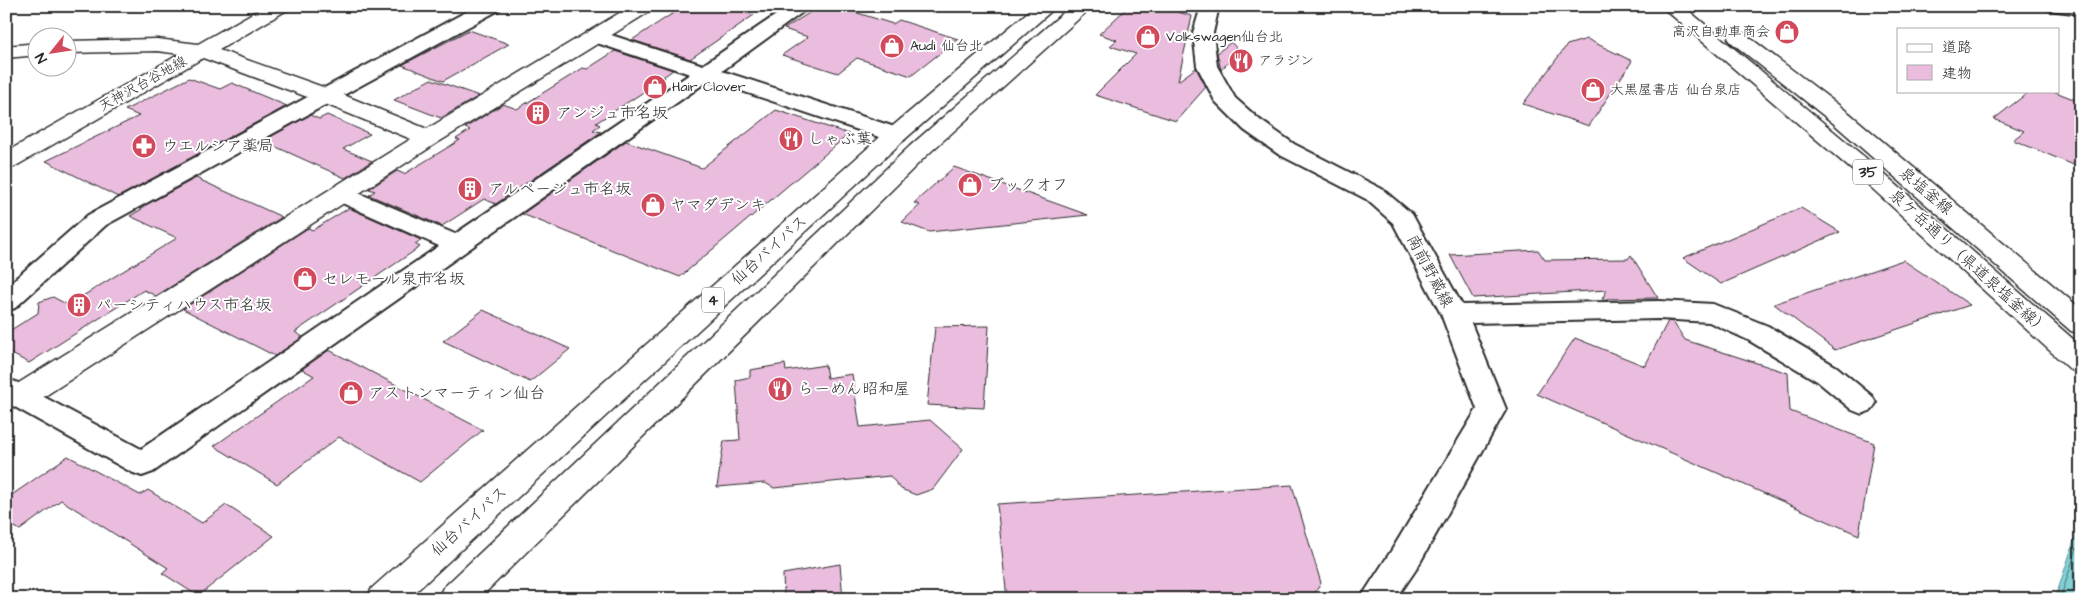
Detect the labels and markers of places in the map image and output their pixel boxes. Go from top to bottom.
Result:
shop icon: 高沢自動車商会 [1774,19,1800,45]
place label: 高沢自動車商会 [1672,22,1770,42]
shop icon: Volkswagen仙台北 [1135,24,1161,50]
place label: Volkswagen仙台北 [1166,27,1283,47]
shop icon: Audi 仙台北 [879,33,905,59]
place label: Audi 仙台北 [910,36,983,56]
restaurant icon: アラジン [1228,48,1254,74]
place label: アラジン [1258,51,1314,71]
shop icon: Hair Clover [642,74,668,100]
place label: Hair Clover [672,77,746,97]
shop icon: 大黒屋書店 仙台泉店 [1580,77,1606,103]
place label: 大黒屋書店 仙台泉店 [1610,80,1742,100]
building icon: アンジュ市名坂 [525,100,551,126]
place label: アンジュ市名坂 [556,102,668,124]
restaurant icon: しゃぶ葉 [778,126,804,152]
place label: しゃぶ葉 [808,128,872,150]
pharmacy icon: ウエルシア薬局 [131,133,157,159]
place label: ウエルシア薬局 [162,135,274,157]
shop icon: ブックオフ [957,172,983,198]
place label: ブックオフ [988,174,1068,196]
building icon: アルページュ市名坂 [457,176,483,202]
place label: アルページュ市名坂 [488,178,631,200]
shop icon: ヤマダデンキ [640,192,666,218]
place label: ヤマダデンキ [670,194,766,216]
shop icon: セレモール泉市名坂 [292,266,318,292]
place label: セレモール泉市名坂 [322,268,465,290]
building icon: パーシティハウス市名坂 [66,292,92,318]
place label: パーシティハウス市名坂 [96,294,271,316]
restaurant icon: らーめん昭和屋 [767,376,793,402]
place label: らーめん昭和屋 [798,378,910,400]
shop icon: アストンマーティン仙台 [338,380,364,406]
place label: アストンマーティン仙台 [368,382,545,404]

